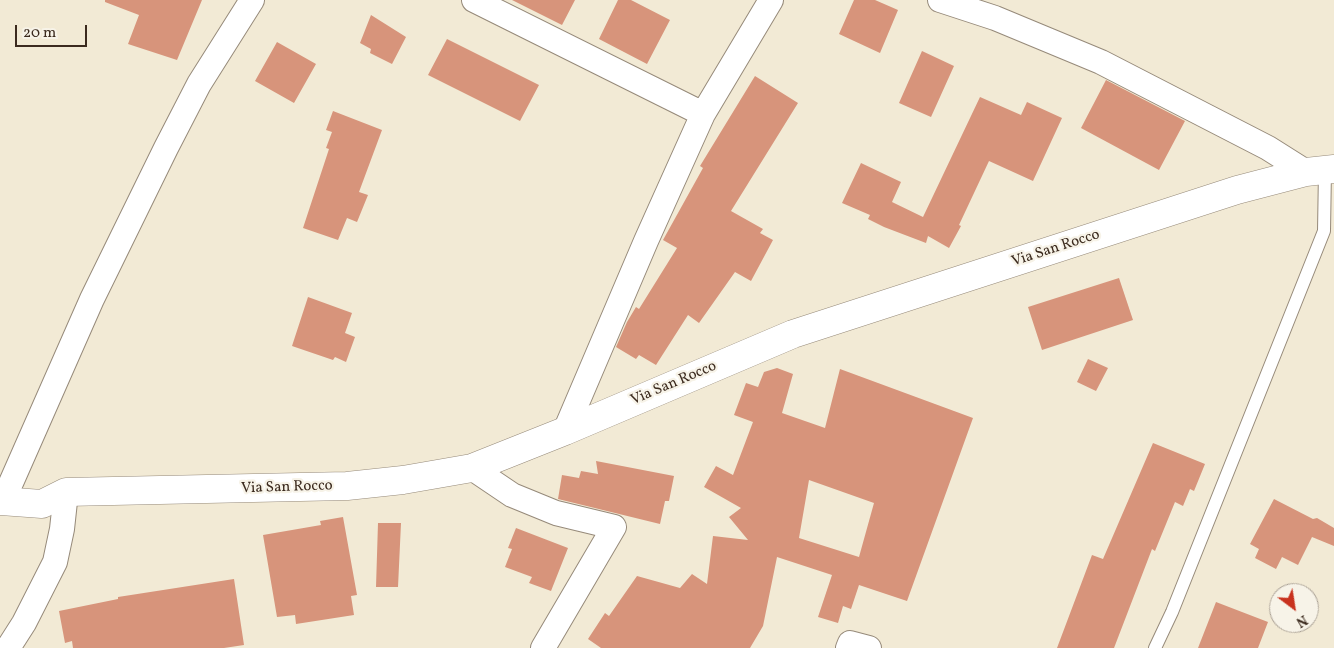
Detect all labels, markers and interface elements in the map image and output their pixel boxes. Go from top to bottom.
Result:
scale bar [18,15,90,47]
text: 20 m [23,23,56,44]
street label: Via San Rocco [1010,226,1102,272]
street label: Via San Rocco [628,358,720,410]
street label: Via San Rocco [241,477,333,499]
north arrow [1269,583,1319,633]
text: N [1292,610,1311,631]

